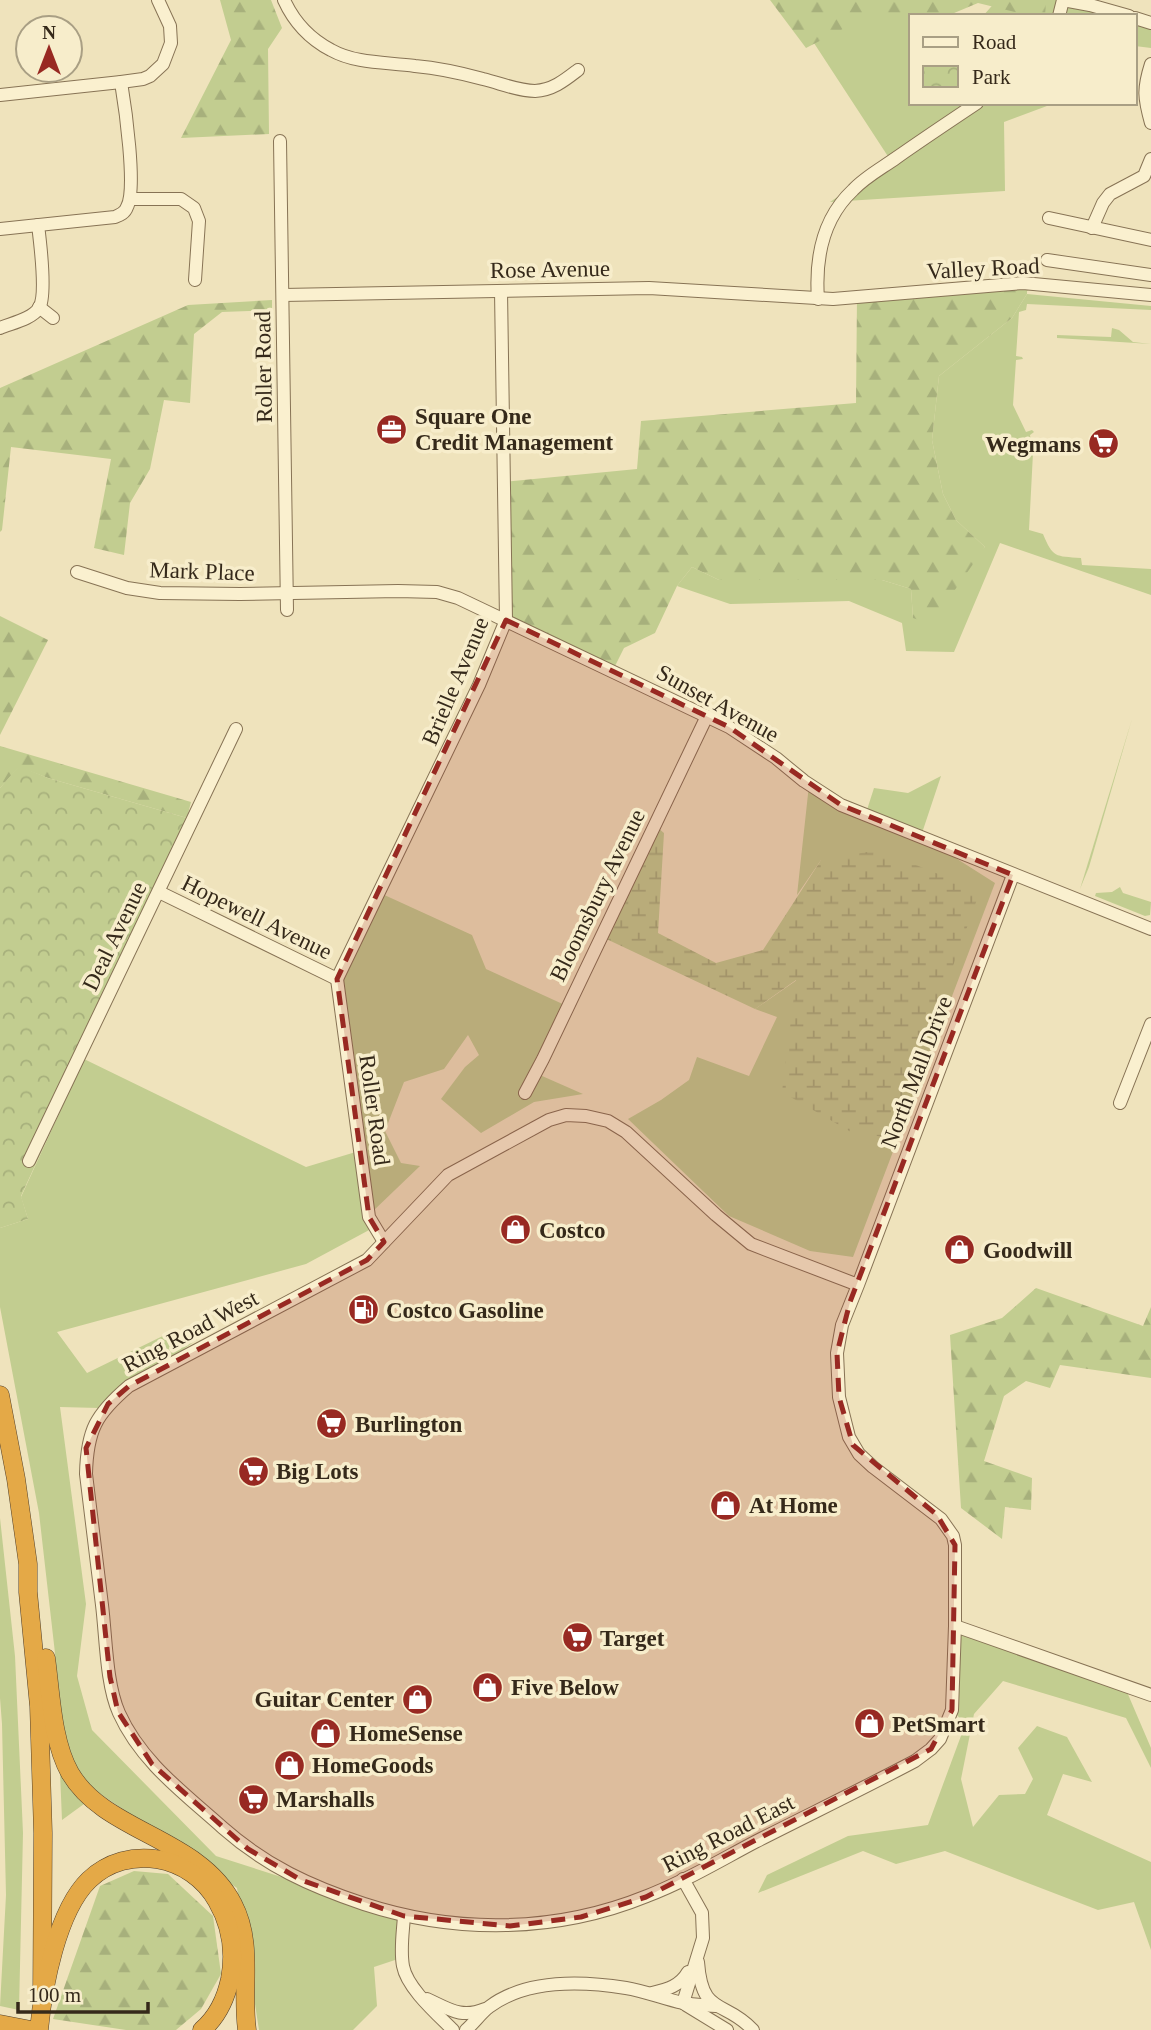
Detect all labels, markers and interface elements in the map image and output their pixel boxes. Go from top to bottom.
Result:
north arrow [14,14,84,84]
legend [909,14,1137,105]
text: N [42,22,56,43]
text: Road [972,30,1017,54]
text: Park [972,65,1011,89]
street label: Valley Road [926,253,1041,284]
street label: Rose Avenue [490,256,610,283]
street label: Roller Road [250,310,277,423]
place label: Square One Credit Management [415,404,614,455]
office icon: Square One Credit Management [375,412,409,446]
supermarket icon: Wegmans [1087,427,1121,461]
place label: Wegmans [985,432,1081,457]
street label: Mark Place [149,557,255,586]
street label: Brielle Avenue [417,613,494,749]
street label: Sunset Avenue [652,660,783,747]
street label: Bloomsbury Avenue [545,805,650,985]
street label: Hopewell Avenue [178,870,336,965]
street label: Deal Avenue [77,878,151,995]
street label: North Mall Drive [876,993,957,1152]
street label: Roller Road [354,1053,395,1168]
shop icon: Costco [499,1213,533,1247]
place label: Costco [539,1218,605,1243]
shop icon: Goodwill [943,1233,977,1267]
place label: Goodwill [983,1238,1072,1263]
street label: Ring Road West [118,1285,263,1378]
fuel station icon: Costco Gasoline [346,1293,380,1327]
place label: Costco Gasoline [386,1298,544,1323]
supermarket icon: Burlington [315,1407,349,1441]
place label: Burlington [355,1412,463,1437]
supermarket icon: Big Lots [236,1454,270,1488]
place label: Big Lots [276,1459,358,1484]
shop icon: At Home [709,1488,743,1522]
place label: At Home [749,1493,838,1518]
supermarket icon: Target [560,1621,594,1655]
place label: Target [600,1626,665,1651]
shop icon: Five Below [471,1670,505,1704]
place label: Five Below [511,1675,619,1700]
shop icon: Guitar Center [400,1682,434,1716]
place label: Guitar Center [255,1687,394,1712]
shop icon: PetSmart [852,1707,886,1741]
place label: PetSmart [892,1712,986,1737]
shop icon: HomeSense [309,1716,343,1750]
place label: HomeSense [349,1721,463,1746]
shop icon: HomeGoods [272,1748,306,1782]
place label: HomeGoods [312,1753,433,1778]
supermarket icon: Marshalls [236,1782,270,1816]
place label: Marshalls [276,1787,374,1812]
street label: Ring Road East [658,1789,799,1877]
scale bar [18,1970,147,2014]
text: 100 m [28,1983,81,2007]

